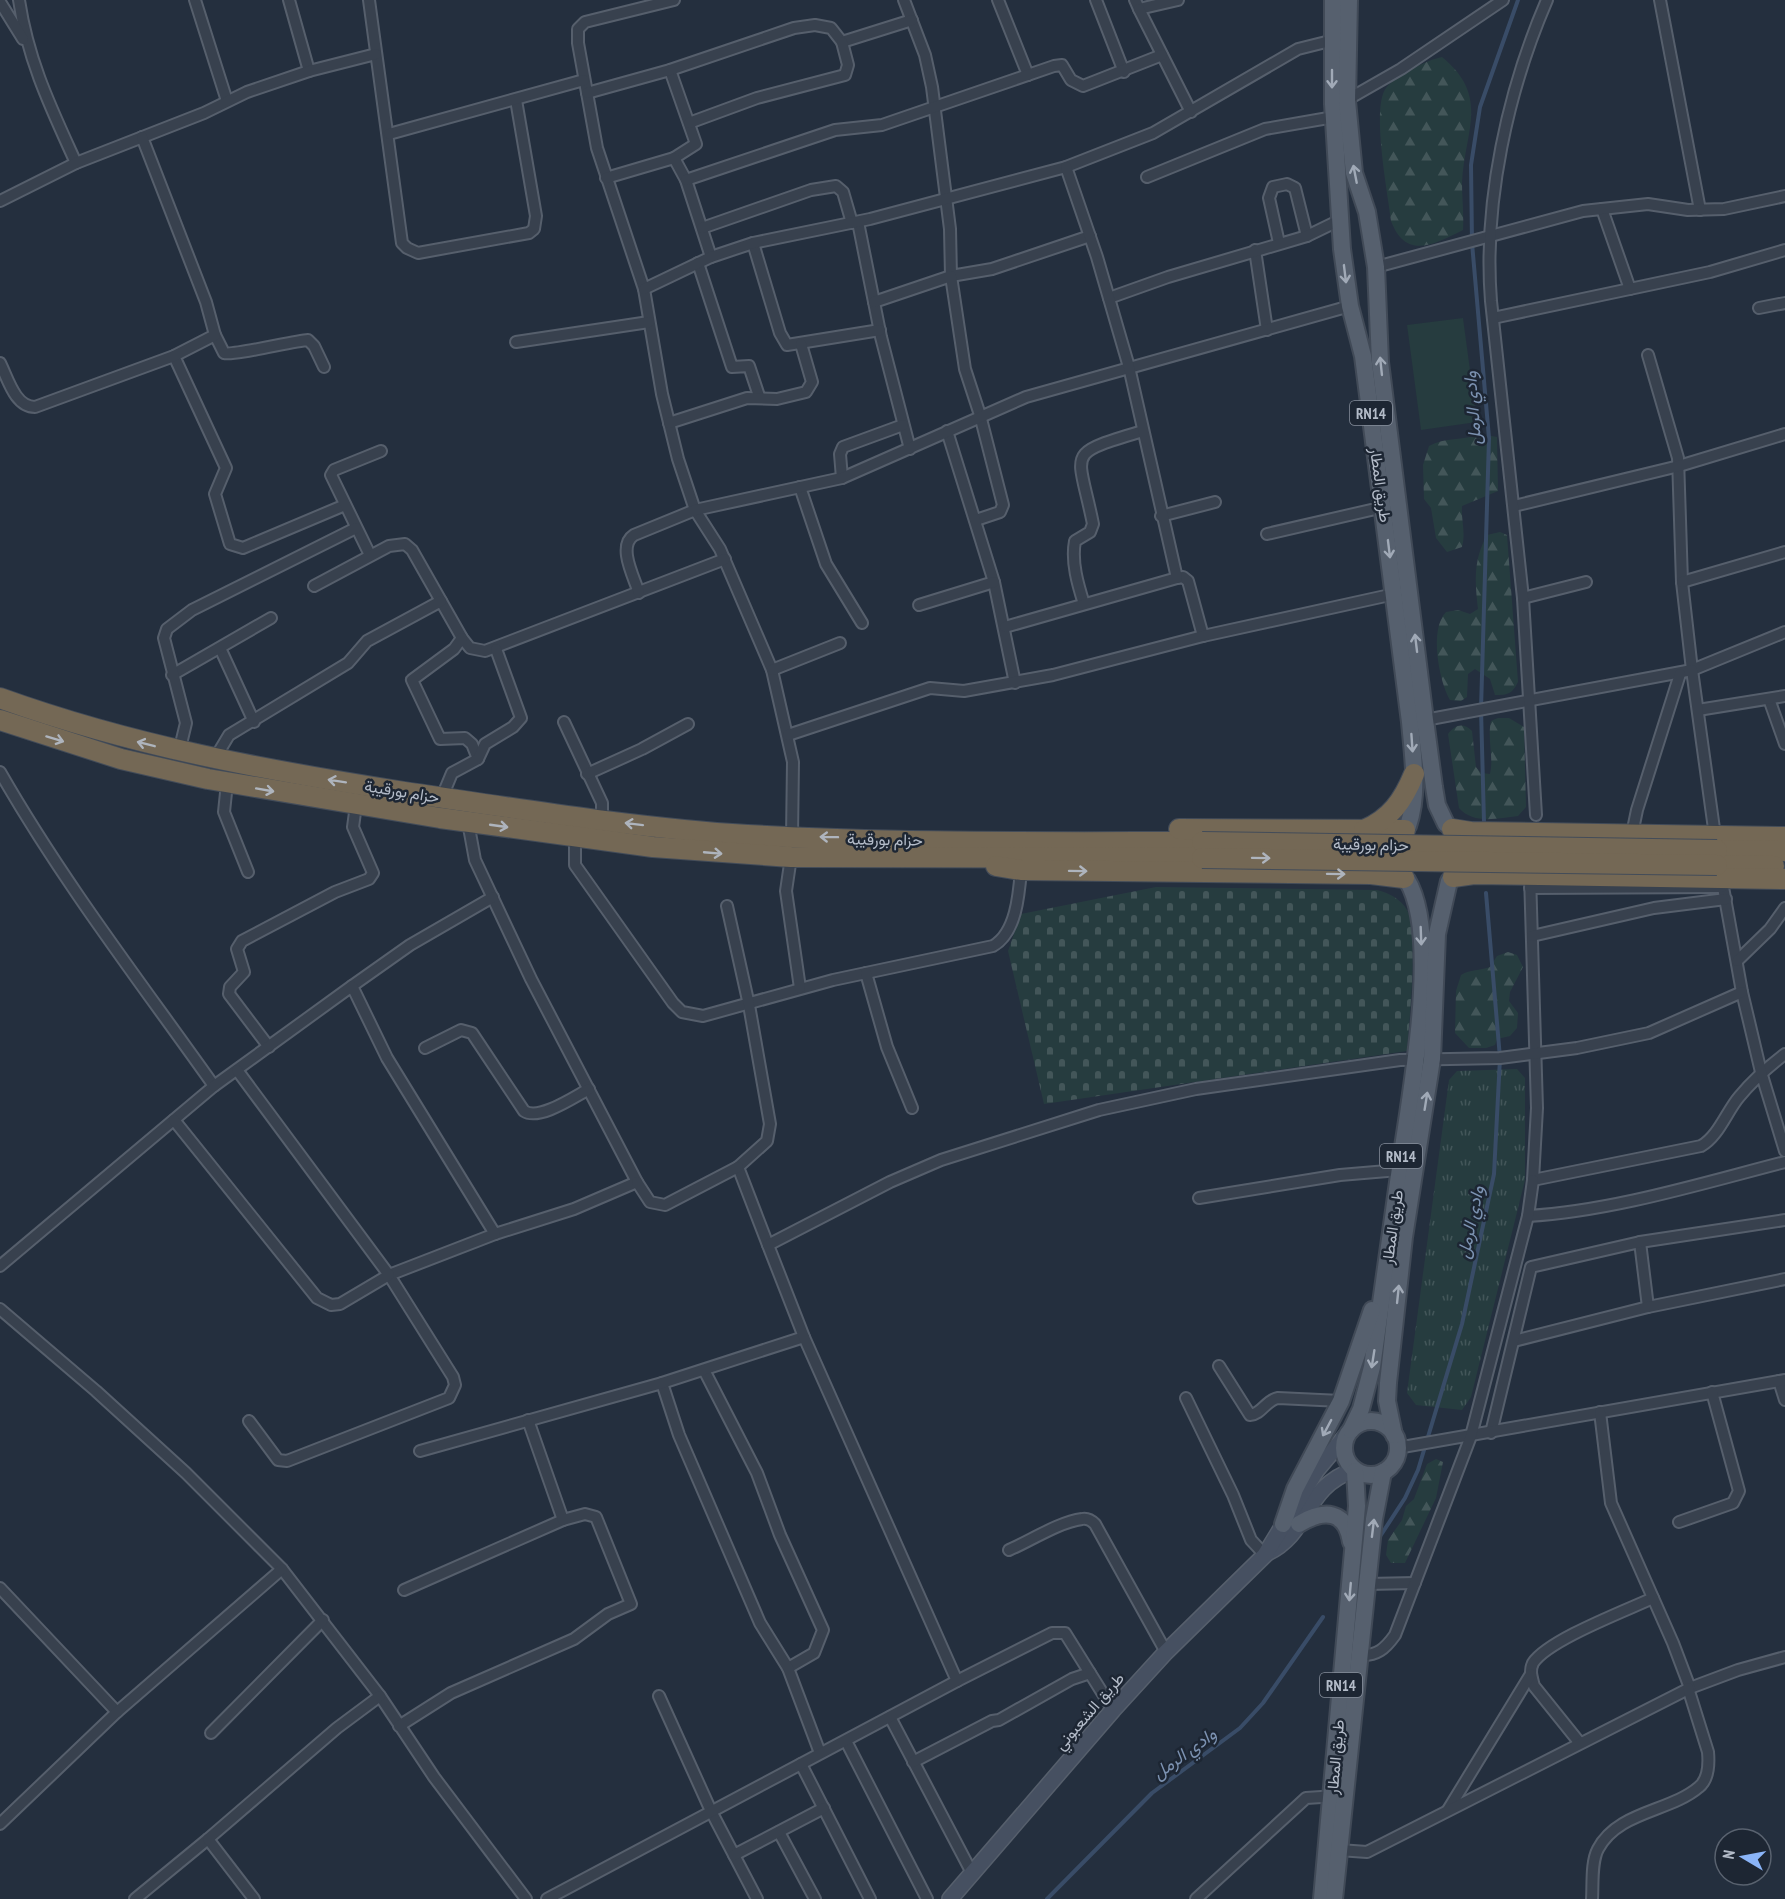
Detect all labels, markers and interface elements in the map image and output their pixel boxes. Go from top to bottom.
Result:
one-way arrow [1327,69,1338,89]
one-way arrow [1349,165,1360,184]
one-way arrow [1340,263,1351,283]
one-way arrow [1375,357,1386,377]
water label: وادي الرمل [1458,370,1490,446]
road number: RN14 [1350,401,1392,425]
street label: طريق المطار [1365,445,1396,524]
one-way arrow [1384,538,1395,558]
one-way arrow [1410,634,1421,653]
one-way arrow [1406,732,1417,752]
one-way arrow [45,734,64,745]
one-way arrow [137,737,156,749]
street label: حزام بورقيبة [363,775,441,808]
one-way arrow [328,776,348,787]
one-way arrow [255,785,274,796]
one-way arrow [625,818,645,829]
one-way arrow [489,821,509,832]
street label: حزام بورقيبة [847,828,923,851]
one-way arrow [819,832,839,843]
street label: حزام بورقيبة [1333,833,1409,856]
one-way arrow [703,848,723,859]
one-way arrow [1250,853,1270,864]
one-way arrow [1068,865,1088,877]
one-way arrow [1326,868,1346,880]
one-way arrow [1416,926,1427,945]
one-way arrow [1420,1091,1431,1111]
road number: RN14 [1380,1144,1422,1168]
water label: وادي الرمل [1451,1183,1493,1261]
street label: طريق المطار [1377,1188,1408,1267]
one-way arrow [1393,1284,1404,1304]
one-way arrow [1367,1348,1378,1368]
one-way arrow [1321,1419,1332,1437]
one-way arrow [1368,1518,1379,1538]
one-way arrow [1344,1581,1355,1601]
street label: طريق الشعبوني [1050,1668,1131,1756]
road number: RN14 [1320,1673,1362,1697]
street label: طريق المطار [1322,1719,1349,1796]
water label: وادي الرمل [1147,1722,1223,1787]
north arrow [1713,1827,1773,1887]
text: N [1718,1848,1739,1860]

